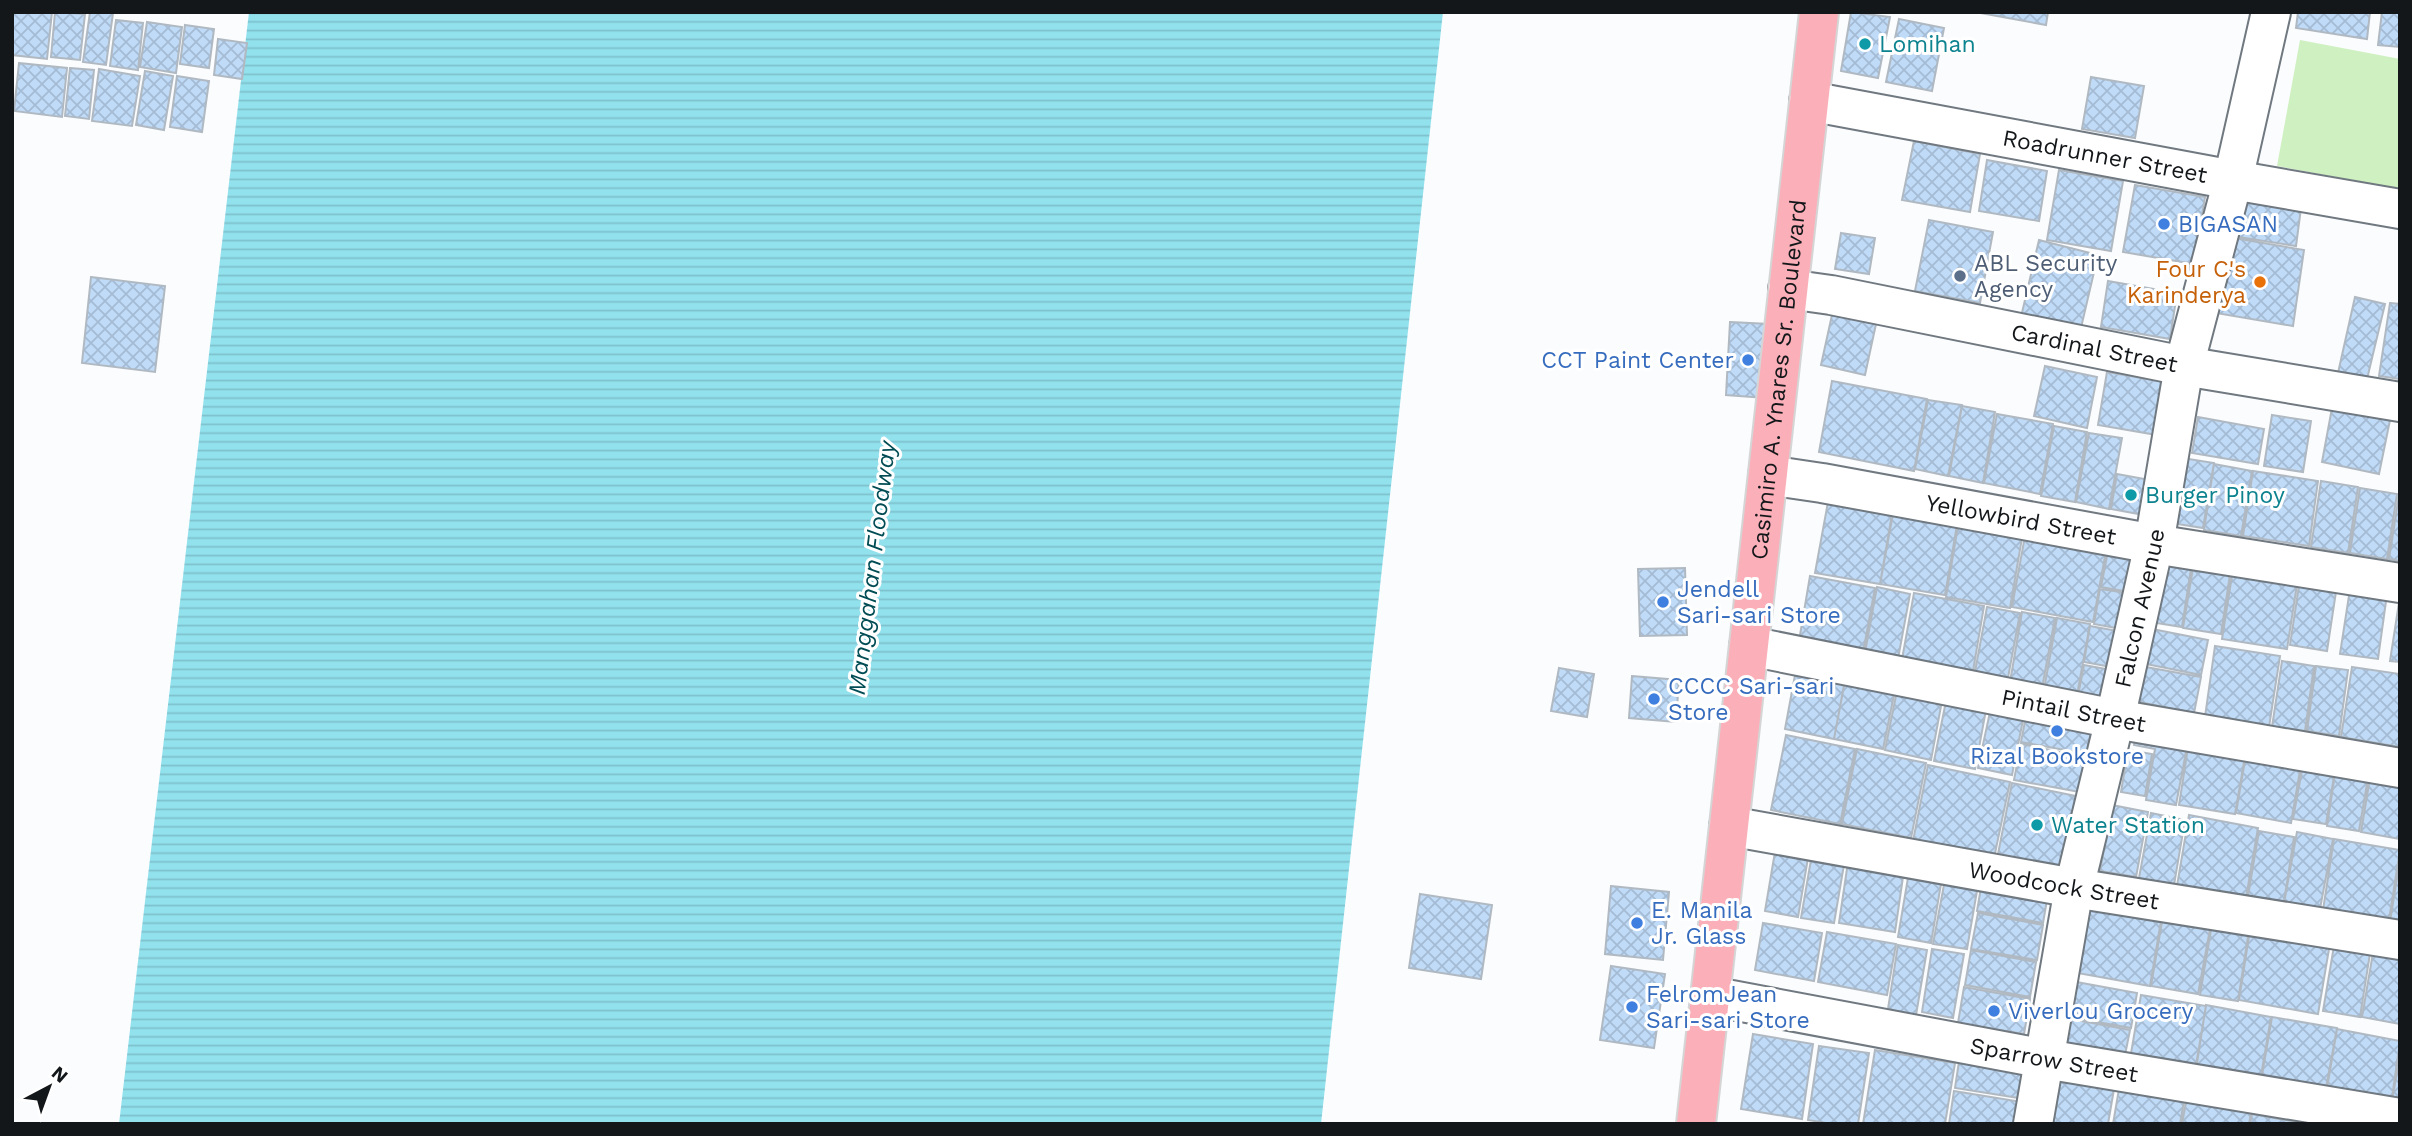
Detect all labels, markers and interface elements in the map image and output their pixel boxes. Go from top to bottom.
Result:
place label: Lomihan [1879,31,1976,58]
marker: Lomihan [1857,36,1873,52]
street label: Roadrunner Street [2000,124,2210,188]
street label: Casimiro A. Ynares Sr. Boulevard [1745,198,1812,561]
place label: BIGASAN [2178,211,2278,238]
marker: BIGASAN [2156,216,2172,232]
place label: ABL Security Agency [1974,250,2117,303]
place label: Four C's Karinderya [2127,256,2246,309]
marker: ABL Security Agency [1952,268,1968,284]
marker: Four C's Karinderya [2252,274,2268,290]
street label: Cardinal Street [2009,318,2180,378]
place label: CCT Paint Center [1541,347,1734,374]
marker: CCT Paint Center [1740,352,1756,368]
water label: Manggahan Floodway [843,438,902,696]
place label: Burger Pinoy [2145,482,2285,509]
marker: Burger Pinoy [2123,487,2139,503]
street label: Yellowbird Street [1924,489,2119,550]
street label: Falcon Avenue [2109,527,2170,690]
place label: Jendell Sari-sari Store [1677,576,1841,629]
marker: Jendell Sari-sari Store [1655,594,1671,610]
place label: CCCC Sari-sari Store [1668,673,1834,726]
street label: Pintail Street [1999,683,2148,738]
marker: CCCC Sari-sari Store [1646,691,1662,707]
marker: Rizal Bookstore [2049,723,2065,739]
place label: Rizal Bookstore [1970,743,2144,770]
place label: Water Station [2051,812,2205,839]
marker: Water Station [2029,817,2045,833]
street label: Woodcock Street [1966,856,2161,915]
place label: E. Manila Jr. Glass [1651,897,1753,950]
marker: E. Manila Jr. Glass [1629,915,1645,931]
place label: FelromJean Sari-sari Store [1646,981,1810,1034]
place label: Viverlou Grocery [2008,998,2194,1025]
marker: FelromJean Sari-sari Store [1624,999,1640,1015]
marker: Viverlou Grocery [1986,1003,2002,1019]
street label: Sparrow Street [1968,1032,2140,1088]
north arrow [14,1052,84,1122]
text: N [47,1061,73,1088]

